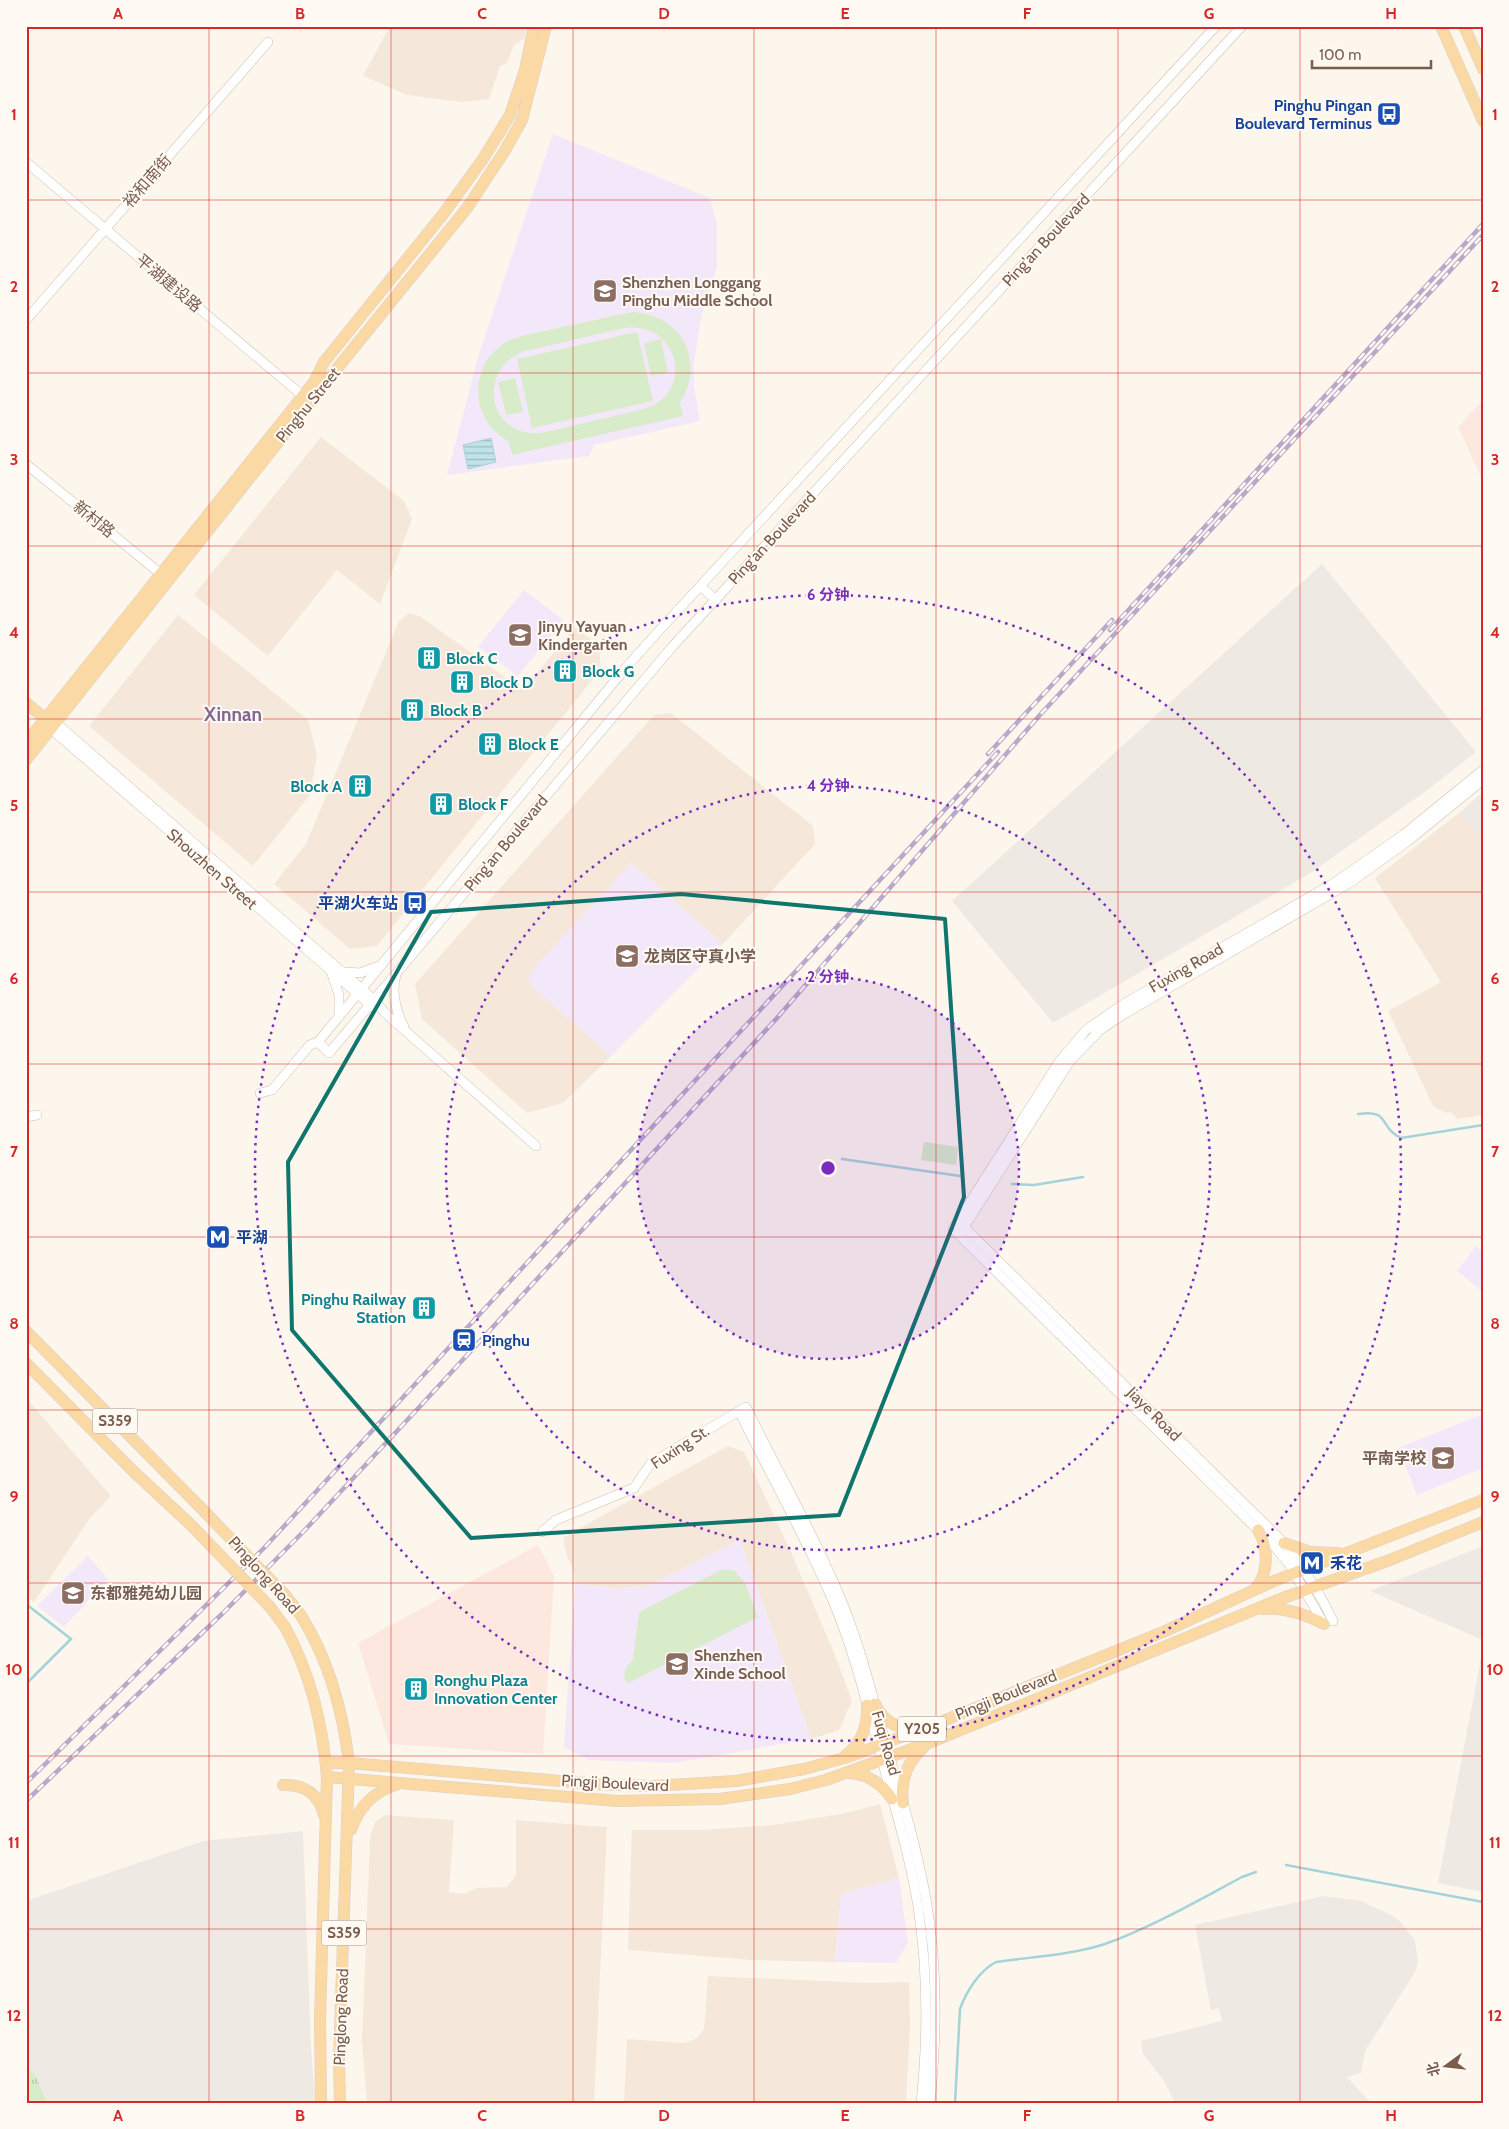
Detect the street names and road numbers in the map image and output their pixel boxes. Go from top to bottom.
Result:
street label: 裕和南街 [119,151,175,211]
street label: Ping'an Boulevard [998,190,1094,290]
street label: 平湖建设路 [132,250,206,316]
street label: Pinghu Street [272,363,344,446]
street label: Ping'an Boulevard [724,488,820,588]
street label: 新村路 [69,497,119,541]
street label: Ping'an Boulevard [460,791,552,895]
street label: Shouzhen Street [163,825,261,914]
street label: Fuxing Road [1146,939,1226,997]
street label: Jiaye Road [1122,1382,1185,1445]
road number: S359 [92,1408,138,1434]
street label: Fuxing St. [647,1421,713,1473]
street label: Pinglong Road [224,1533,304,1617]
street label: Pingji Boulevard [952,1666,1060,1724]
street label: Fuqi Road [868,1708,904,1778]
road number: Y205 [898,1716,946,1742]
street label: Pingji Boulevard [561,1771,669,1795]
road number: S359 [322,1920,366,1946]
street label: Pinglong Road [330,1968,352,2066]

